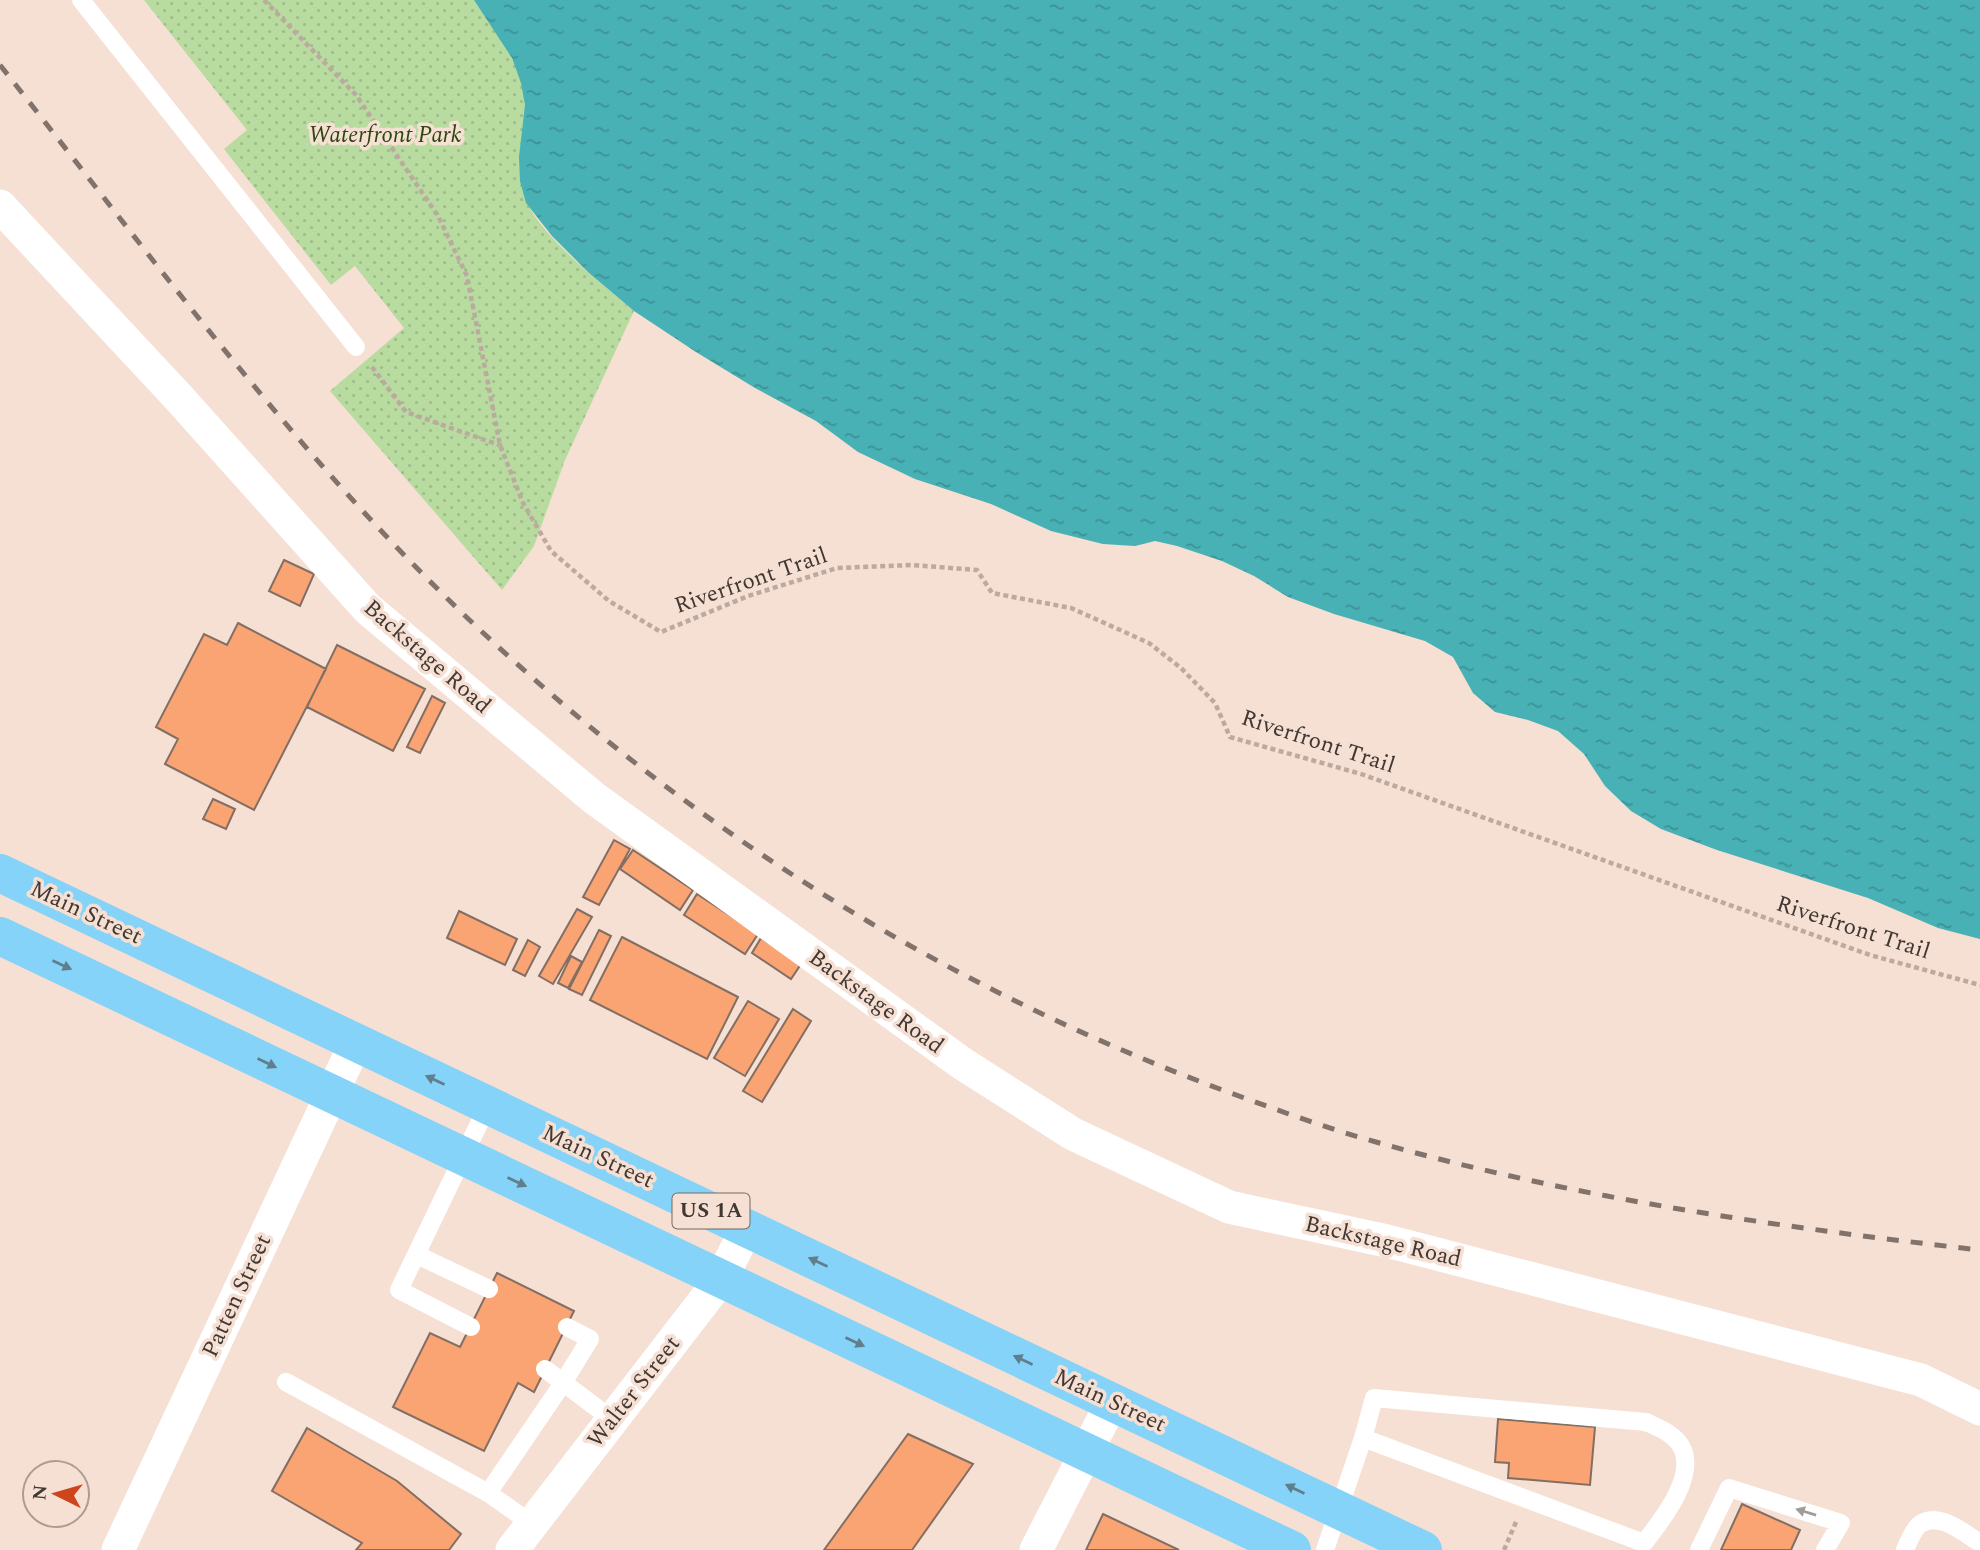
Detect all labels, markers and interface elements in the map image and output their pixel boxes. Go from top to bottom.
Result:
park label: Waterfront Park [309,118,462,153]
street label: Riverfront Trail [670,538,832,624]
street label: Backstage Road [355,591,499,723]
street label: Riverfront Trail [1237,701,1399,783]
street label: Main Street [24,872,148,954]
street label: Riverfront Trail [1772,887,1934,969]
street label: Backstage Road [801,941,951,1063]
one-way arrow [52,959,72,971]
one-way arrow [257,1057,277,1068]
one-way arrow [425,1074,445,1085]
street label: Main Street [536,1116,660,1198]
one-way arrow [507,1176,527,1187]
road number: US 1A [672,1194,750,1228]
street label: Backstage Road [1301,1207,1465,1277]
street label: Patten Street [193,1229,281,1363]
one-way arrow [807,1256,828,1267]
street label: Walter Street [579,1328,689,1456]
one-way arrow [845,1336,865,1348]
one-way arrow [1013,1354,1033,1365]
street label: Main Street [1048,1360,1172,1442]
north arrow [21,1459,91,1529]
one-way arrow [1285,1483,1305,1495]
text: N [25,1484,56,1502]
one-way arrow [1796,1506,1817,1517]

